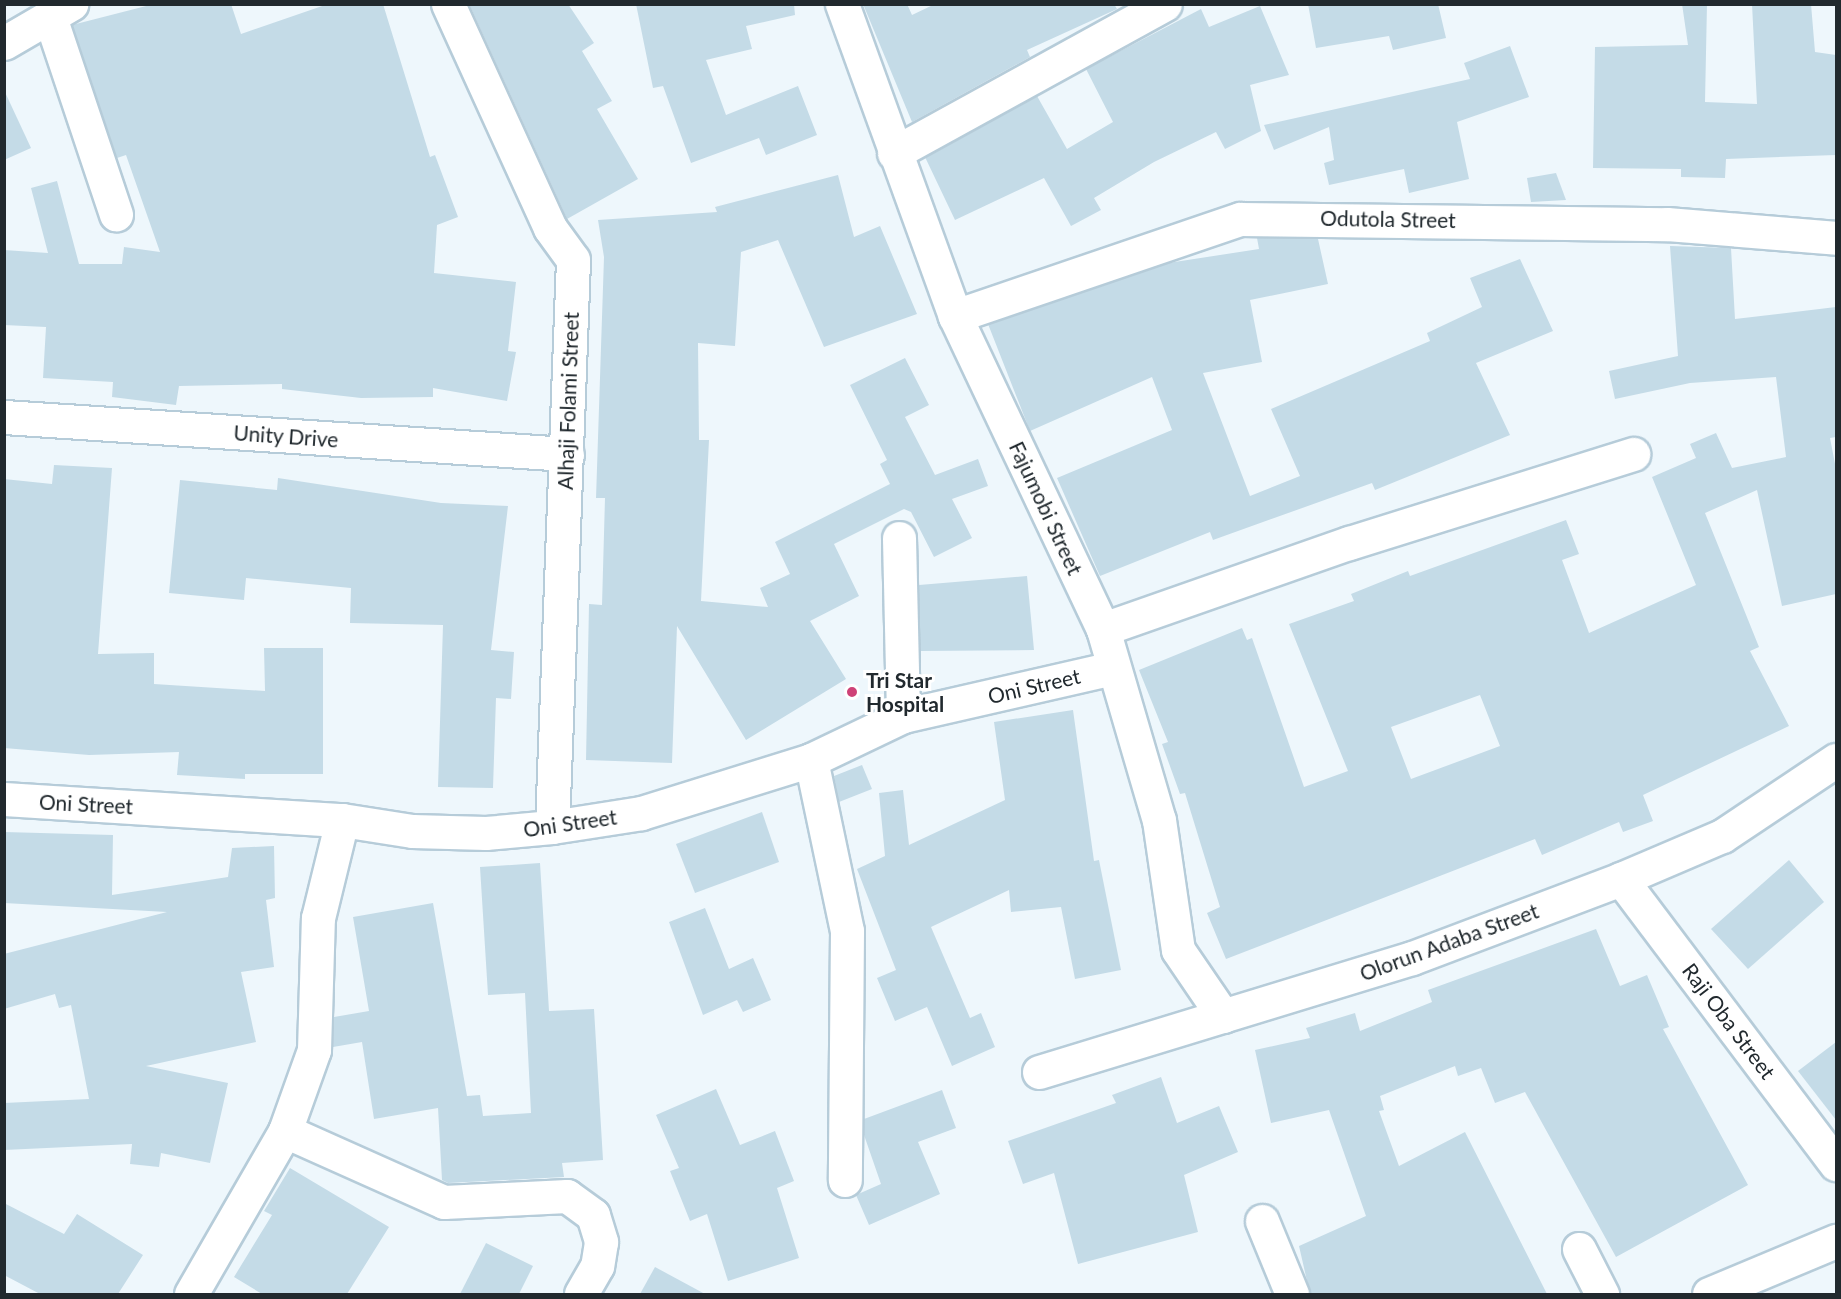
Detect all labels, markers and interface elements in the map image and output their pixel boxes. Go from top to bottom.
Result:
street label: Odutola Street [1320,205,1456,233]
street label: Alhaji Folami Street [552,312,584,490]
street label: Unity Drive [232,420,340,452]
street label: Fajumobi Street [1004,437,1088,579]
street label: Oni Street [985,663,1083,709]
place label: Tri Star Hospital [866,667,944,717]
marker: Tri Star Hospital [843,683,861,701]
street label: Oni Street [38,789,134,819]
street label: Oni Street [522,804,618,842]
street label: Olorun Adaba Street [1356,898,1542,986]
street label: Raji Oba Street [1677,958,1781,1084]

